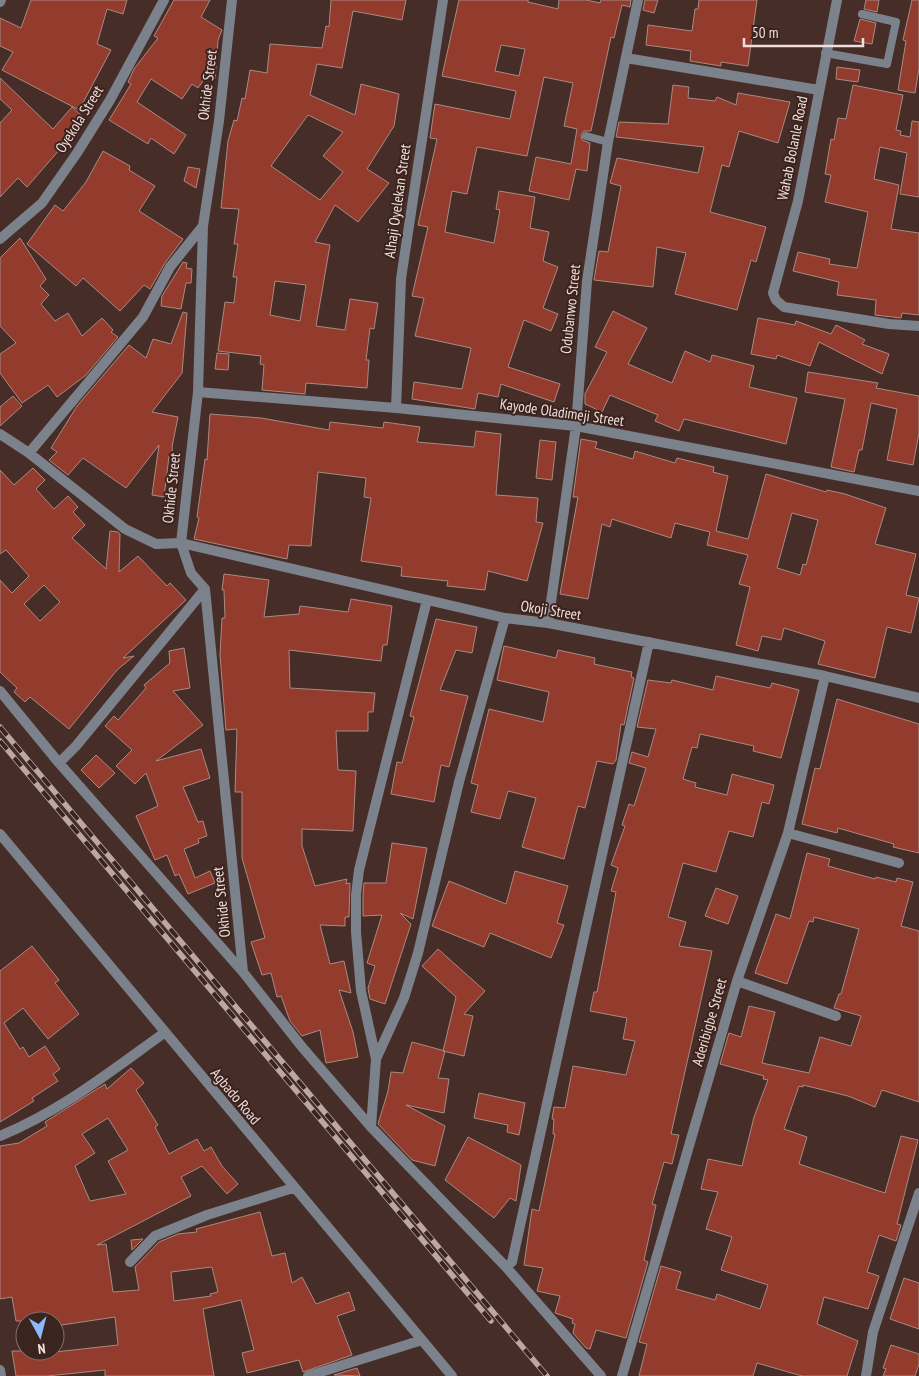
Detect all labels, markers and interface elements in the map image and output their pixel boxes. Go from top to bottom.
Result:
scale bar [744,15,863,47]
text: 50 m [752,23,778,42]
street label: Okhide Street [193,49,221,121]
street label: Oyekola Street [51,82,107,156]
street label: Wahab Bolanle Road [773,94,811,202]
street label: Alhaji Oyelekan Street [380,143,414,259]
street label: Odubanwo Street [556,263,584,355]
street label: Kayode Oladimeji Street [499,394,625,430]
street label: Okhide Street [158,452,184,524]
street label: Okoji Street [519,596,583,624]
street label: Okhide Street [208,866,234,938]
street label: Aderibigbe Street [687,976,731,1068]
street label: Agbado Road [207,1064,265,1128]
north arrow [15,1311,65,1361]
text: N [37,1340,46,1358]

